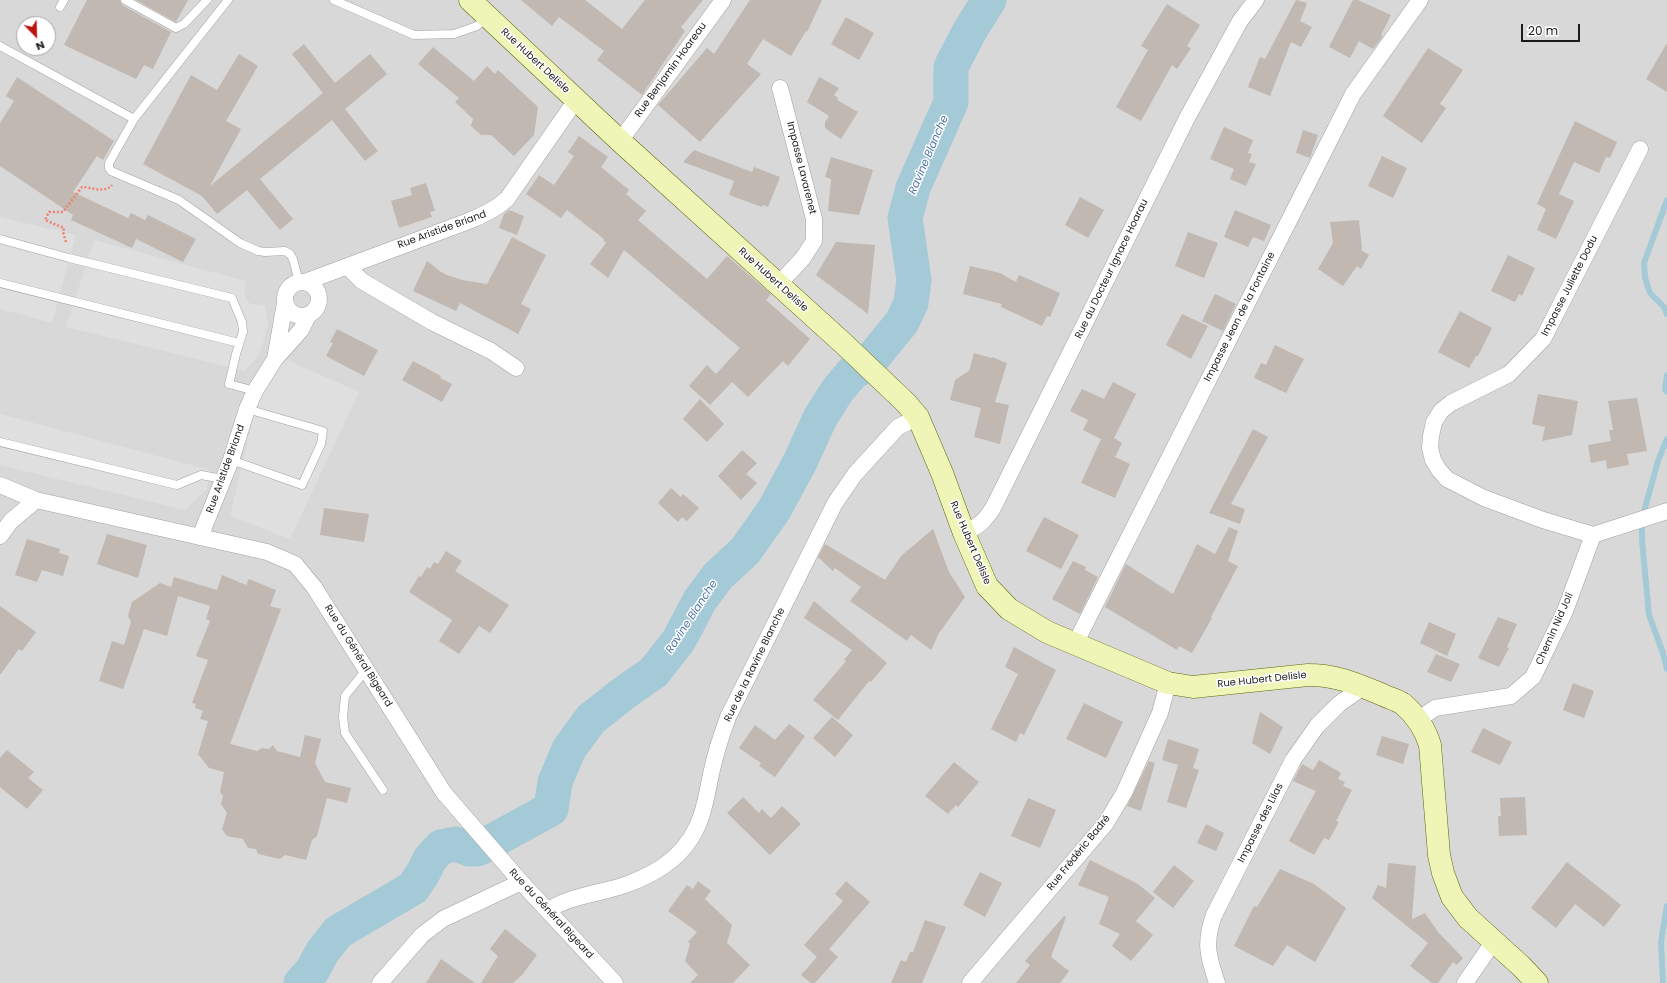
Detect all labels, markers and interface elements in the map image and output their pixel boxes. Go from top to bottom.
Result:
north arrow [16,16,56,56]
scale bar [1523,16,1582,42]
street label: Rue Benjamin Hoareau [633,20,709,120]
text: 20 m [1528,22,1558,39]
street label: Rue Hubert Delisle [498,26,572,96]
text: N [33,37,47,55]
water label: Ravine Blanche [906,113,952,197]
street label: Impasse Lavarenet [784,120,818,216]
street label: Rue du Docteur Ignace Hoarau [1073,197,1151,341]
street label: Rue Aristide Briand [396,208,488,252]
street label: Impasse Juliette Dodu [1539,234,1601,338]
street label: Rue Hubert Delisle [736,246,810,314]
street label: Impasse Jean de la Fontaine [1202,250,1278,384]
street label: Rue Aristide Briand [204,423,248,515]
street label: Rue Hubert Delisle [947,499,993,587]
water label: Ravine Blanche [663,578,721,656]
street label: Chemin Nid Joli [1534,591,1576,667]
street label: Rue du Général Bigeard [322,603,394,709]
street label: Rue de la Ravine Blanche [722,606,788,724]
street label: Rue Hubert Delisle [1217,669,1307,691]
street label: Impasse des Lilas [1236,781,1286,865]
street label: Rue Frédéric Badré [1045,813,1113,893]
street label: Rue du Général Bigeard [506,867,596,961]

